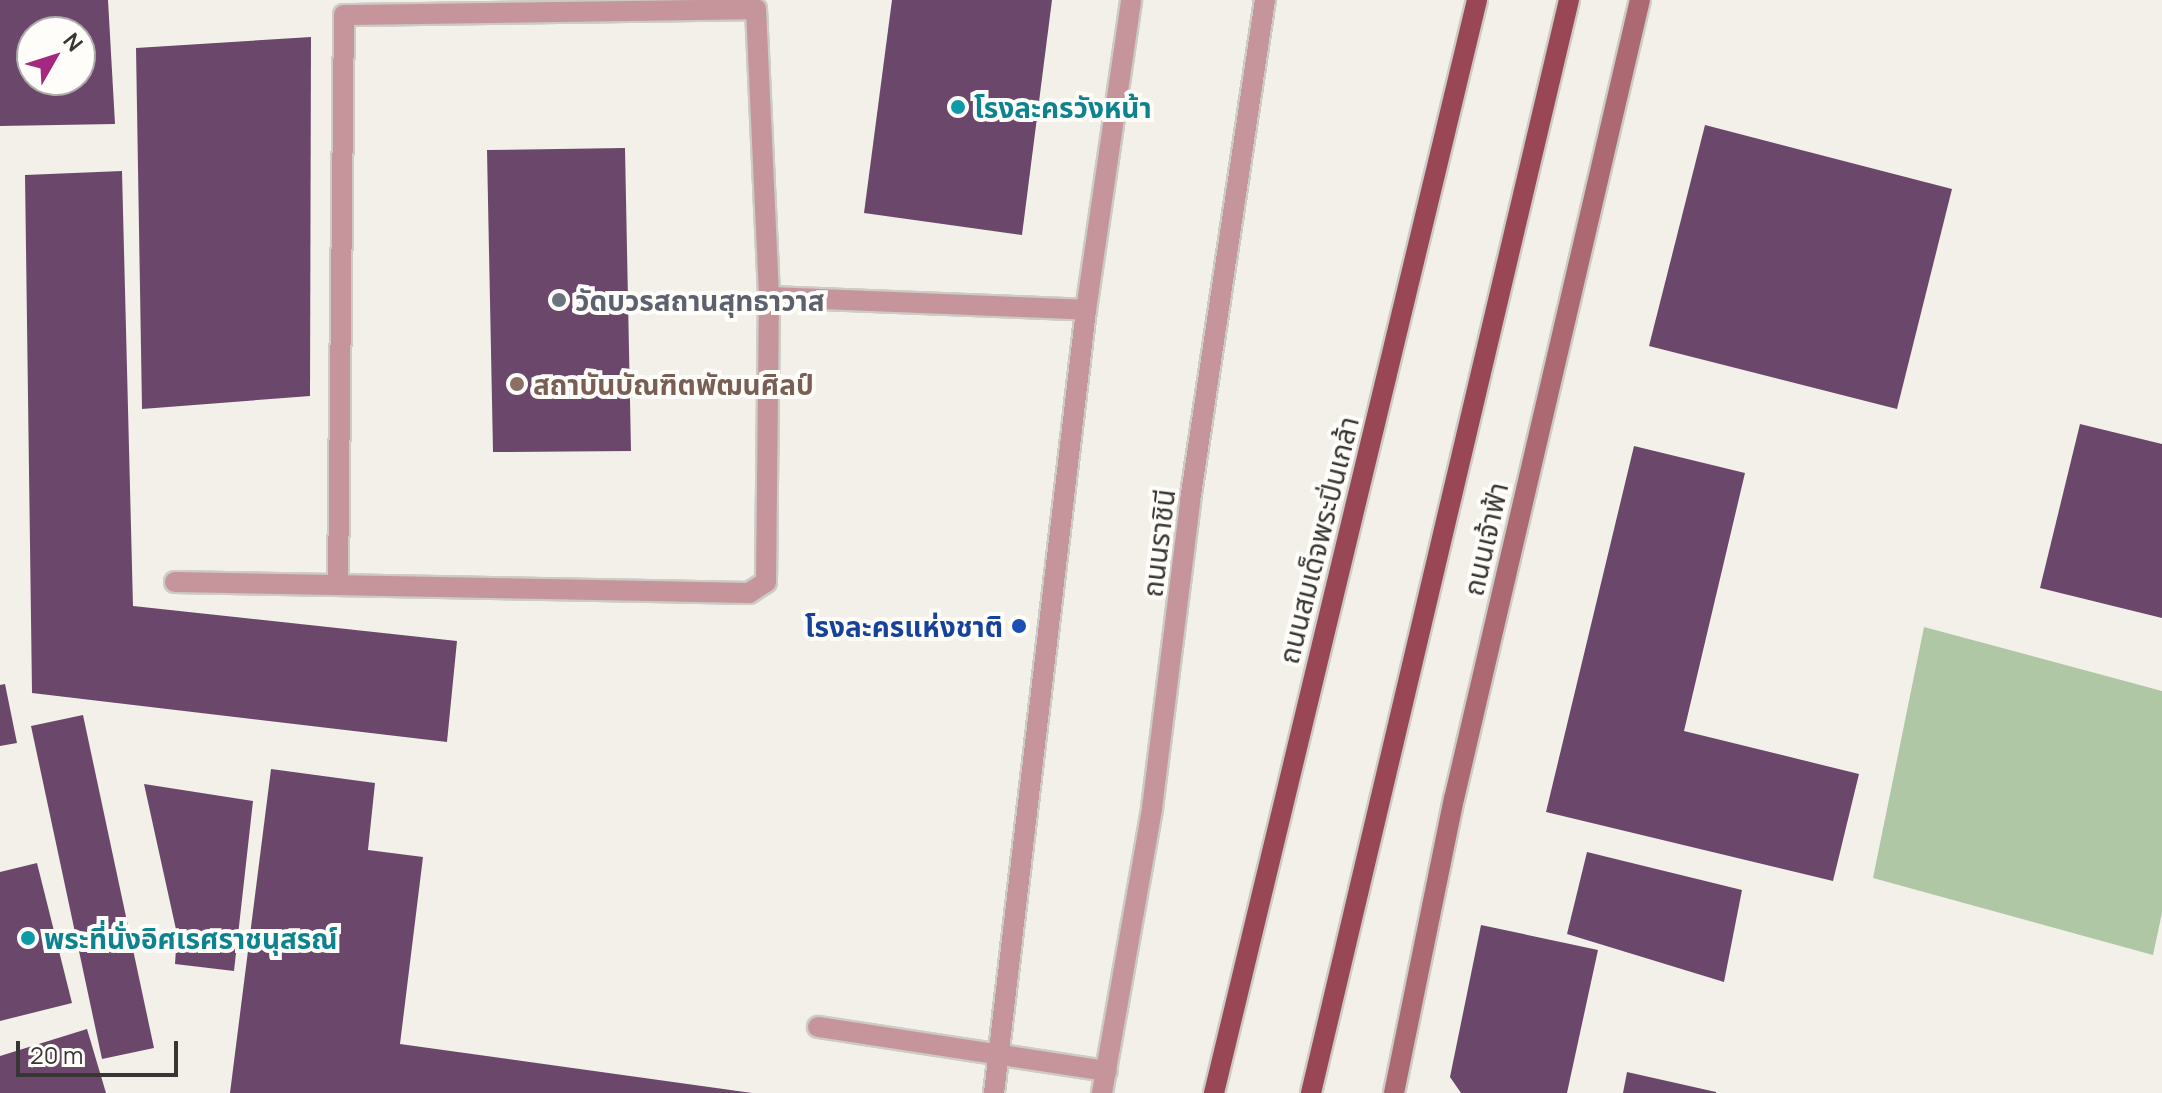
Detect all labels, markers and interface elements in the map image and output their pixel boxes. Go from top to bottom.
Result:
north arrow [16,16,96,96]
text: N [56,27,90,58]
place label: โรงละครวังหน้า [974,90,1152,124]
marker: โรงละครวังหน้า [949,98,967,116]
place label: วัดบวรสถานสุทธาวาส [575,283,825,317]
marker: วัดบวรสถานสุทธาวาส [550,291,568,309]
place label: สถาบันบัณฑิตพัฒนศิลป์ [533,367,814,401]
marker: สถาบันบัณฑิตพัฒนศิลป์ [508,375,526,393]
street label: ถนนสมเด็จพระปิ่นเกล้า [1271,413,1365,667]
street label: ถนนเจ้าฟ้า [1456,479,1514,599]
street label: ถนนราชินี [1135,487,1181,599]
place label: โรงละครแห่งชาติ [805,609,1003,643]
marker: โรงละครแห่งชาติ [1010,617,1028,635]
place label: พระที่นั่งอิศเรศราชนุสรณ์ [44,921,338,955]
marker: พระที่นั่งอิศเรศราชนุสรณ์ [19,929,37,947]
scale bar [20,1025,182,1075]
text: 20 m [30,1038,83,1071]

